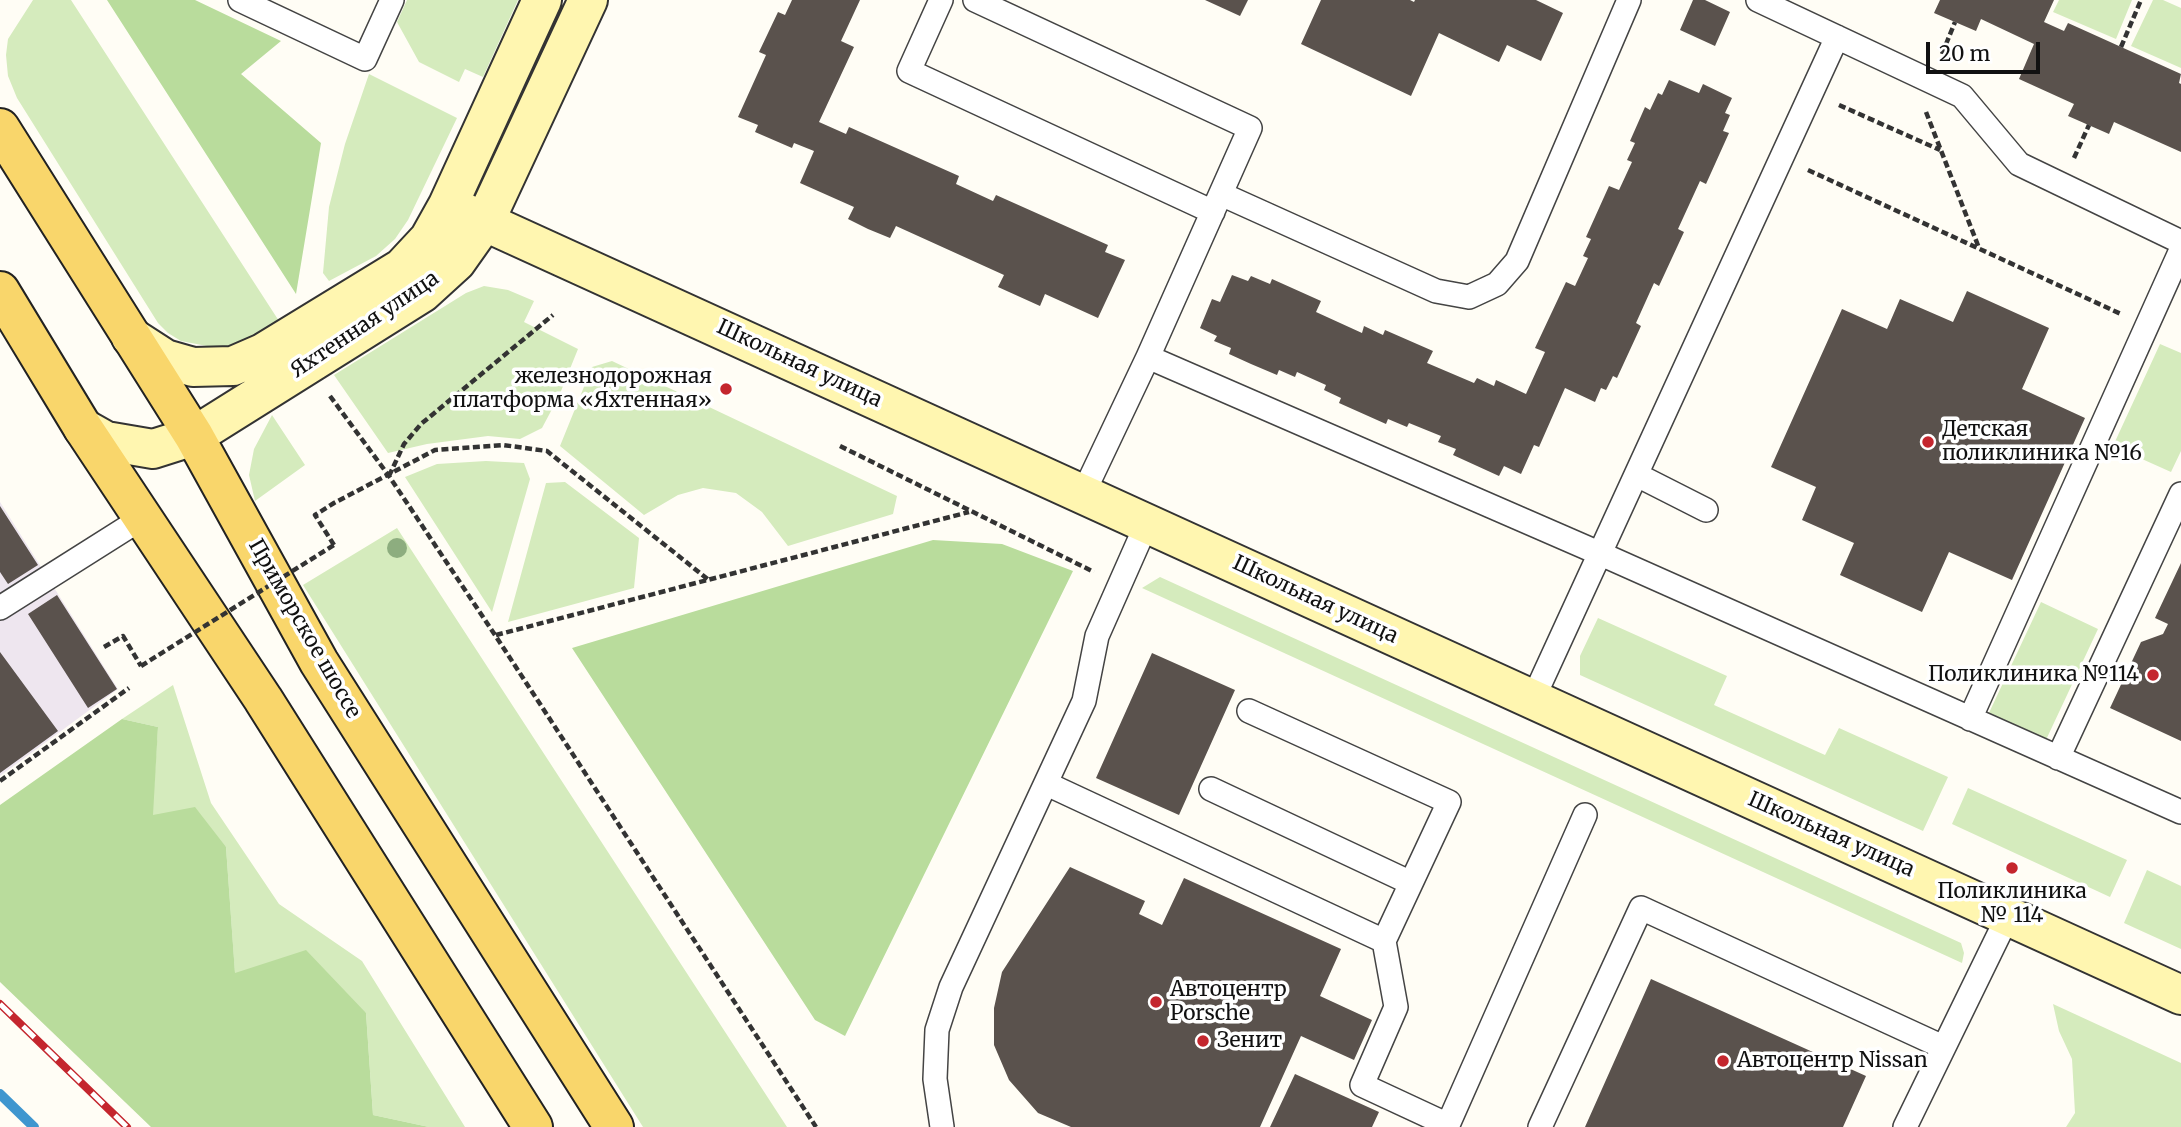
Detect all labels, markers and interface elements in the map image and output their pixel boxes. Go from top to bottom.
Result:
scale bar [1929,28,2043,72]
text: 20 m [1939,40,1990,67]
street label: Яхтенная улица [286,266,444,384]
street label: Школьная улица [712,315,886,413]
place label: железнодорожная платформа «Яхтенная» [453,364,712,414]
marker: железнодорожная платформа «Яхтенная» [718,381,734,397]
place label: Детская поликлиника №16 [1942,417,2142,467]
marker: Детская поликлиника №16 [1920,434,1936,450]
street label: Приморское шоссе [242,535,366,723]
street label: Школьная улица [1228,551,1402,649]
place label: Поликлиника №114 [1928,662,2139,688]
marker: Поликлиника №114 [2145,667,2161,683]
street label: Школьная улица [1744,787,1918,883]
marker: Поликлиника № 114 [2004,860,2020,876]
place label: Поликлиника № 114 [1937,879,2087,929]
place label: Автоцентр Porsche [1170,977,1287,1027]
marker: Автоцентр Porsche [1148,994,1164,1010]
place label: Зенит [1217,1028,1282,1054]
marker: Зенит [1195,1033,1211,1049]
place label: Автоцентр Nissan [1737,1048,1928,1074]
marker: Автоцентр Nissan [1715,1053,1731,1069]

